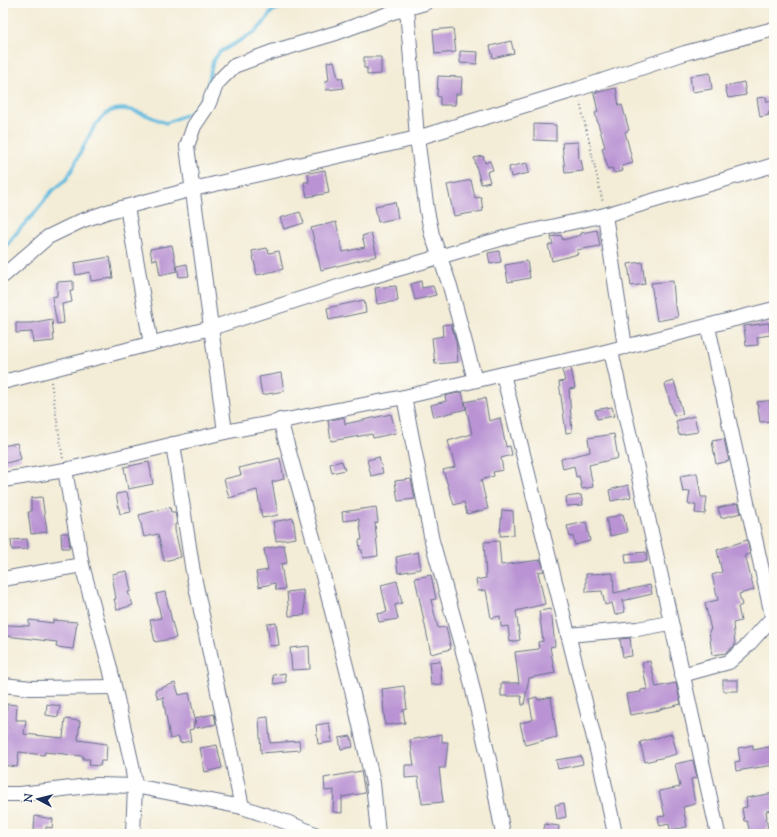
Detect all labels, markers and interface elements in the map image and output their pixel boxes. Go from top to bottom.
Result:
north arrow [18,779,58,819]
text: N [20,792,38,804]

